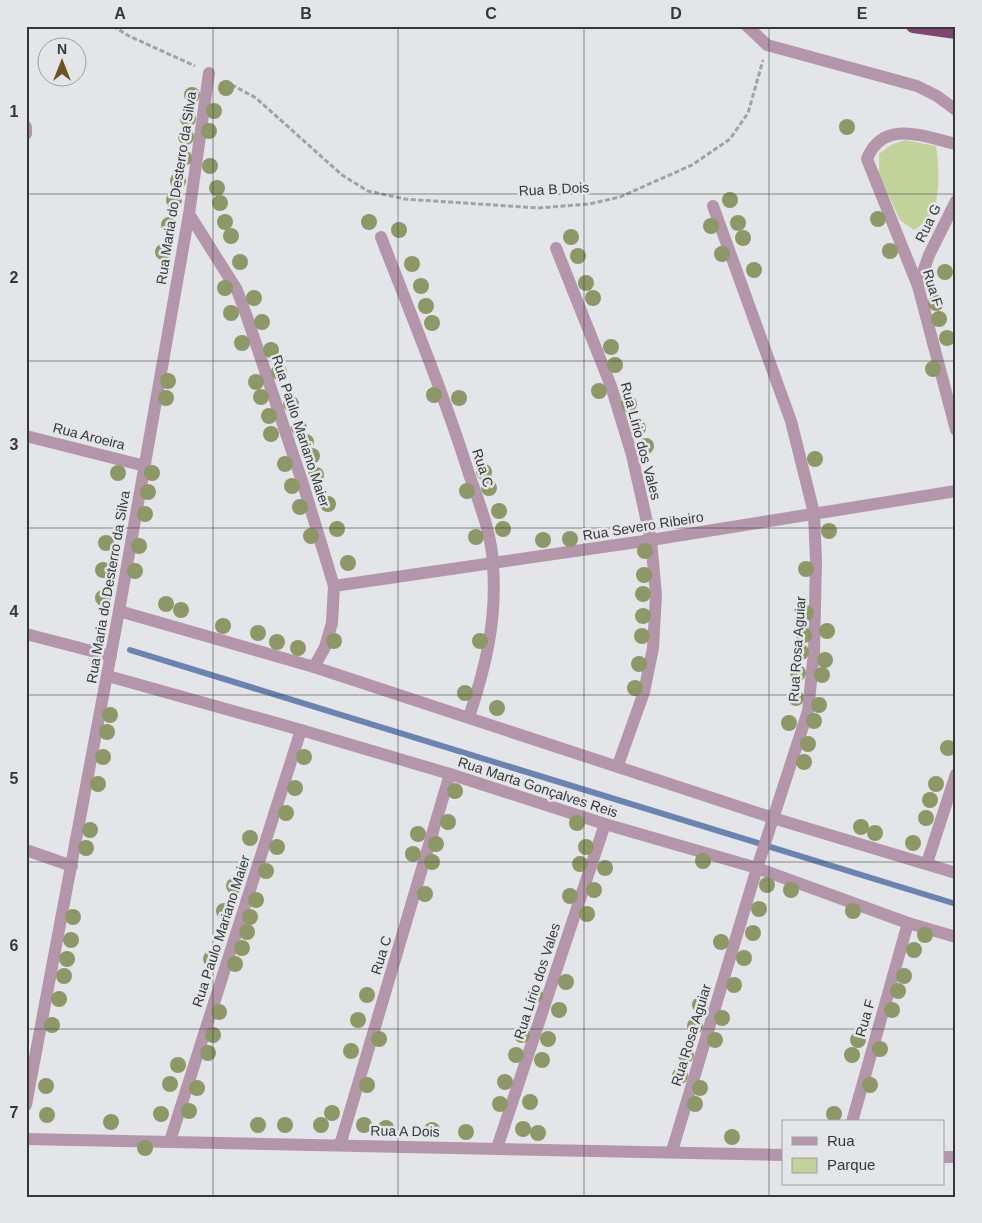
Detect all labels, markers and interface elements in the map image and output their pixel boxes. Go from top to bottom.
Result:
text: A [114,5,126,22]
text: B [300,5,312,22]
text: C [485,5,497,22]
text: D [670,5,682,22]
text: E [857,5,868,22]
north arrow [38,38,88,88]
text: N [57,41,67,57]
street label: Rua Maria do Desterro da Silva [153,90,199,286]
text: 1 [10,103,19,120]
street label: Rua B Dois [518,179,590,199]
street label: Rua G [912,201,944,245]
street label: Rua F [920,267,946,309]
text: 2 [10,269,19,286]
street label: Rua Paulo Mariano Maier [269,353,333,509]
street label: Rua Lírio dos Vales [618,380,664,502]
street label: Rua Aroeira [51,419,127,453]
text: 3 [10,436,19,453]
street label: Rua C [469,447,497,489]
street label: Rua Maria do Desterro da Silva [83,489,133,685]
street label: Rua Severo Ribeiro [581,509,705,543]
street label: Rua Rosa Aguiar [785,595,809,702]
text: 4 [10,603,19,620]
street label: Rua Marta Gonçalves Reis [456,754,620,820]
text: 5 [10,770,19,787]
street label: Rua Paulo Mariano Maier [189,853,253,1009]
street label: Rua Lírio dos Vales [511,921,563,1041]
street label: Rua C [368,934,394,976]
text: 6 [10,937,19,954]
street label: Rua Rosa Aguiar [668,982,714,1088]
street label: Rua F [852,997,878,1039]
text: 7 [10,1104,19,1121]
legend [782,1120,944,1186]
street label: Rua A Dois [370,1122,440,1140]
text: Rua [827,1132,855,1149]
text: Parque [827,1156,875,1173]

